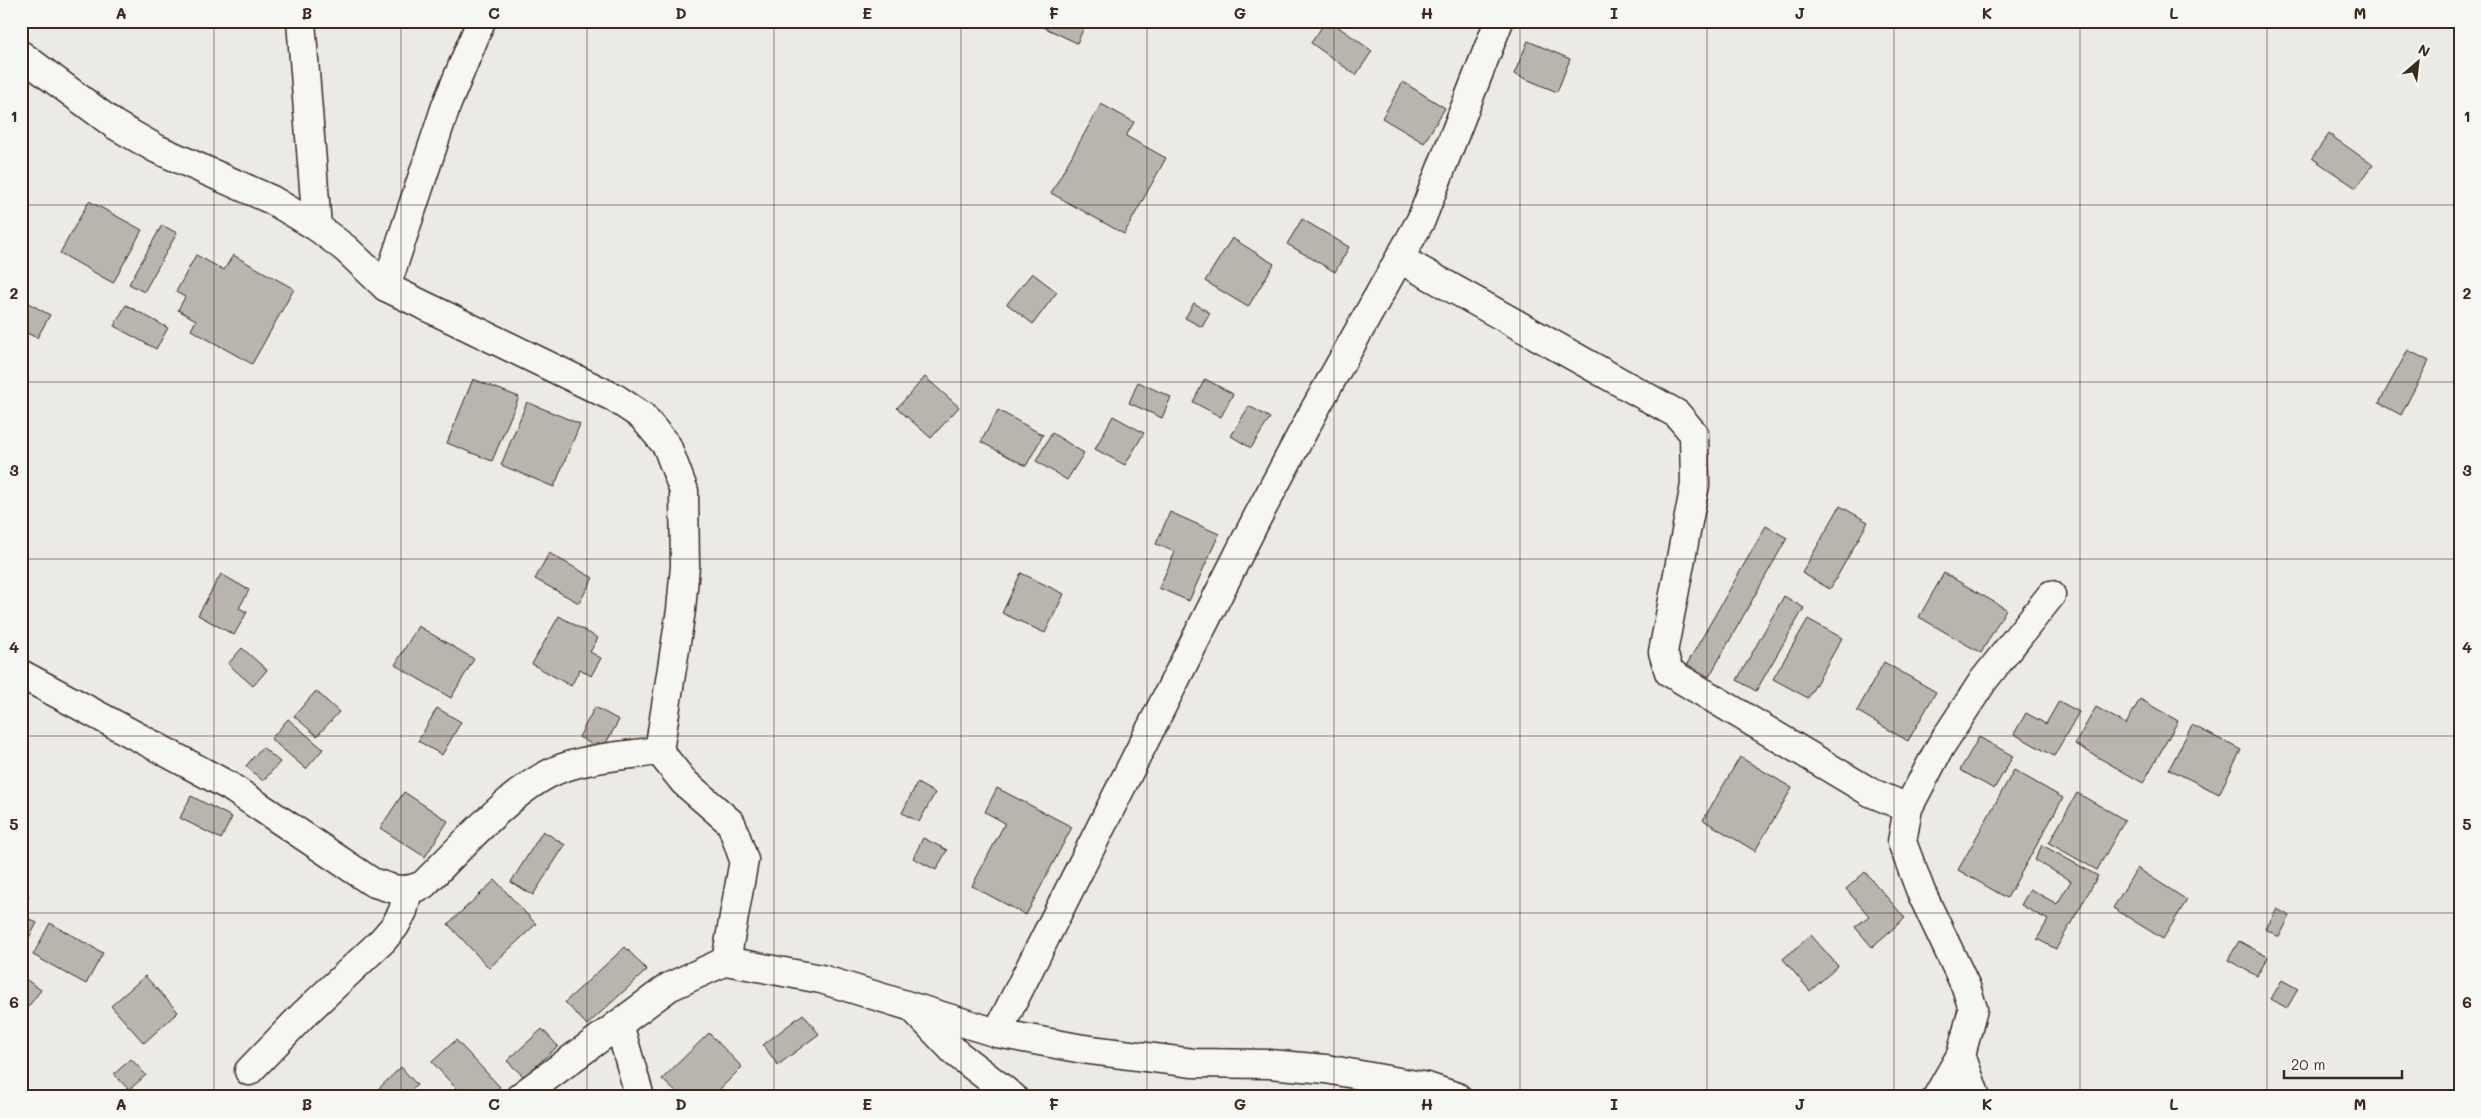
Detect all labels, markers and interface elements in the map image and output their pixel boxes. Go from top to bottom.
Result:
text: A [115,2,127,23]
text: B [302,2,312,23]
text: C [488,2,500,23]
text: D [675,2,687,23]
text: E [862,2,872,23]
text: F [1049,2,1059,23]
text: G [1234,2,1246,23]
text: H [1421,2,1433,23]
text: I [1610,2,1618,23]
text: J [1795,2,1805,23]
text: K [1982,2,1992,23]
text: L [2169,2,2179,23]
text: M [2354,2,2366,23]
north arrow [2394,38,2444,88]
text: N [2415,39,2433,61]
text: 1 [10,105,18,126]
text: 1 [2463,105,2471,126]
text: 2 [10,282,19,303]
text: 2 [2463,282,2472,303]
text: 3 [9,459,19,480]
text: 3 [2462,459,2472,480]
text: 4 [9,636,19,657]
text: 4 [2462,636,2472,657]
text: 5 [9,813,19,834]
text: 5 [2462,813,2472,834]
text: 6 [9,991,19,1012]
text: 6 [2462,991,2472,1012]
scale bar [2284,1048,2401,1080]
text: 20 m [2291,1054,2325,1074]
text: A [115,1093,127,1114]
text: B [302,1093,312,1114]
text: C [488,1093,500,1114]
text: D [675,1093,687,1114]
text: E [862,1093,872,1114]
text: F [1049,1093,1059,1114]
text: G [1234,1093,1246,1114]
text: H [1421,1093,1433,1114]
text: I [1610,1093,1618,1114]
text: J [1795,1093,1805,1114]
text: K [1982,1093,1992,1114]
text: L [2169,1093,2179,1114]
text: M [2354,1093,2366,1114]

